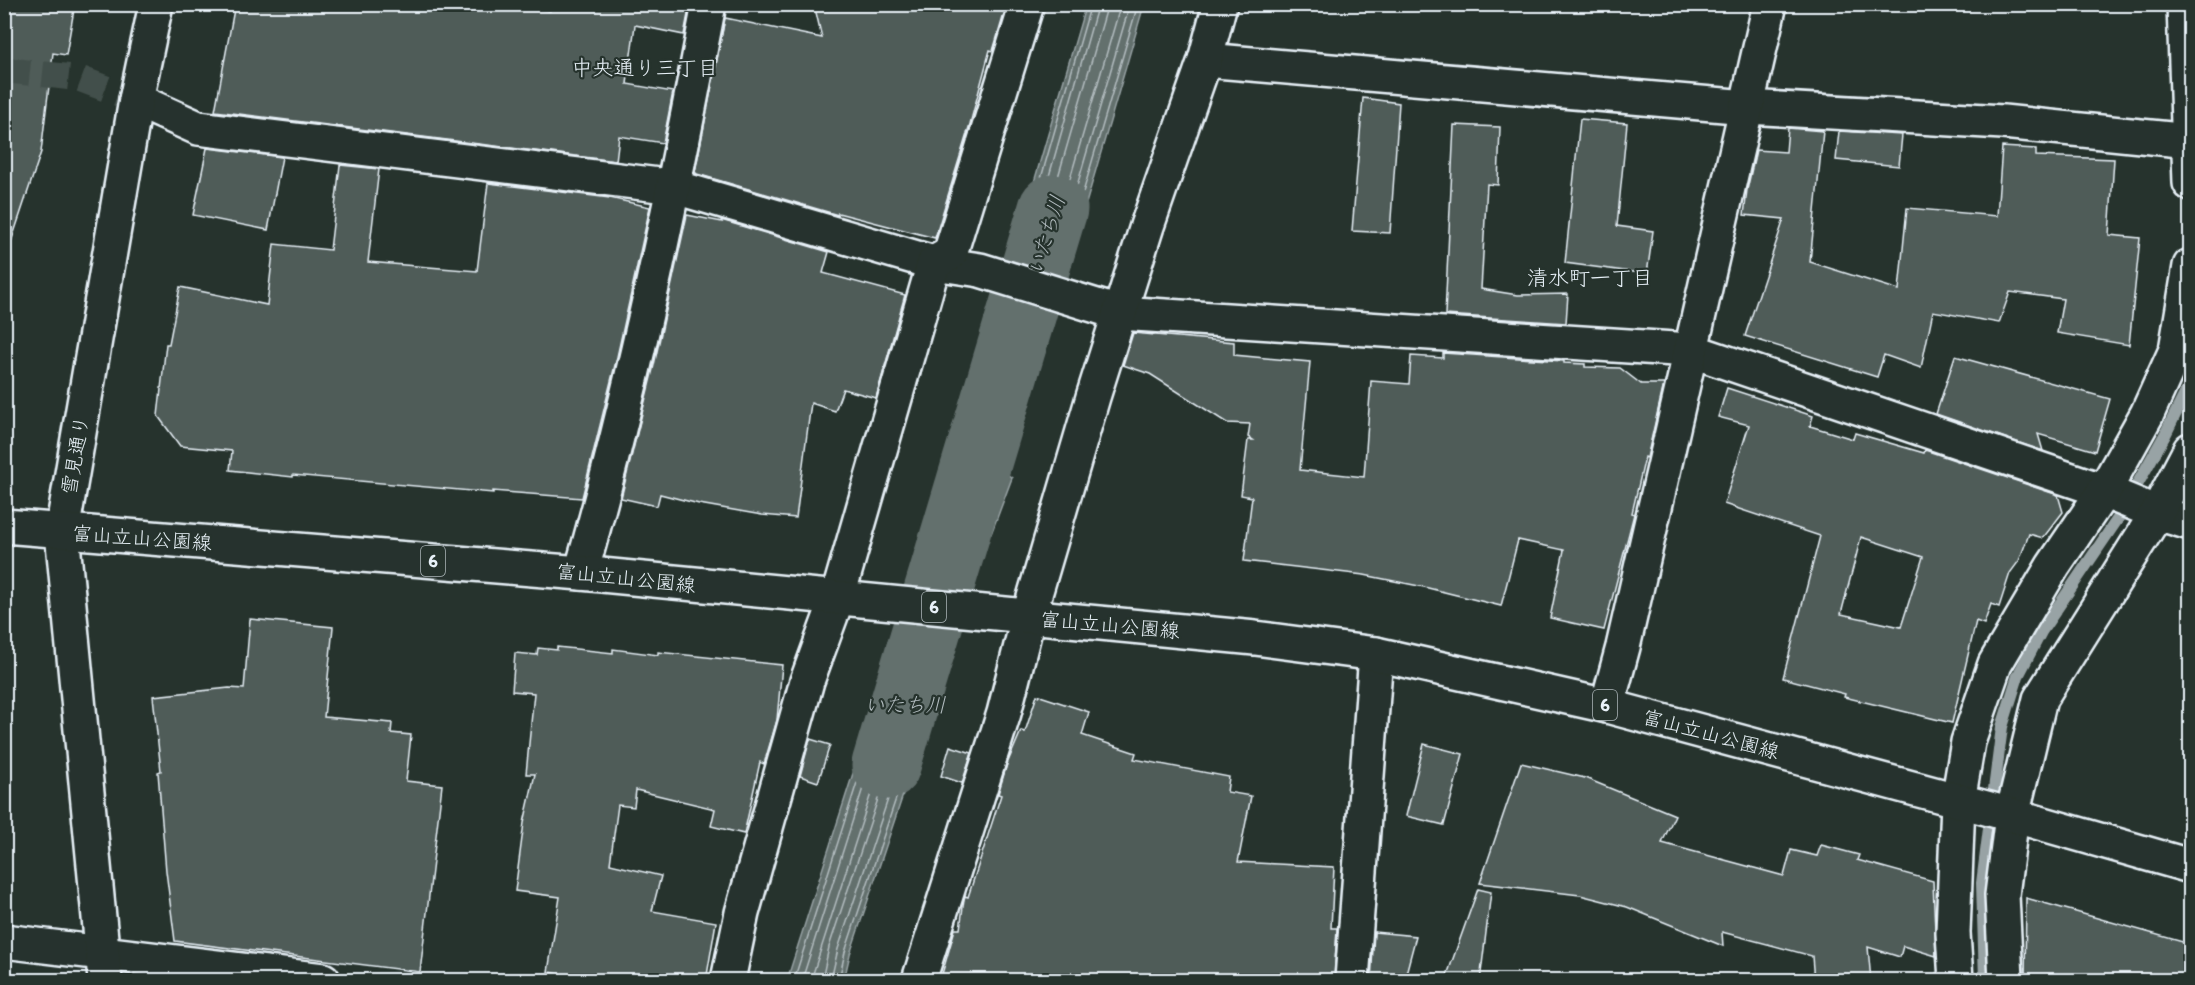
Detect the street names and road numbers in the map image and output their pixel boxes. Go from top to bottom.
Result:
street label: 雪見通り [56,414,94,496]
street label: 富山立山公園線 [71,521,213,555]
road number: 6 [421,546,445,576]
street label: 富山立山公園線 [555,559,697,597]
road number: 6 [922,592,946,622]
street label: 富山立山公園線 [1039,607,1181,643]
road number: 6 [1593,690,1617,720]
street label: 富山立山公園線 [1640,704,1782,764]

